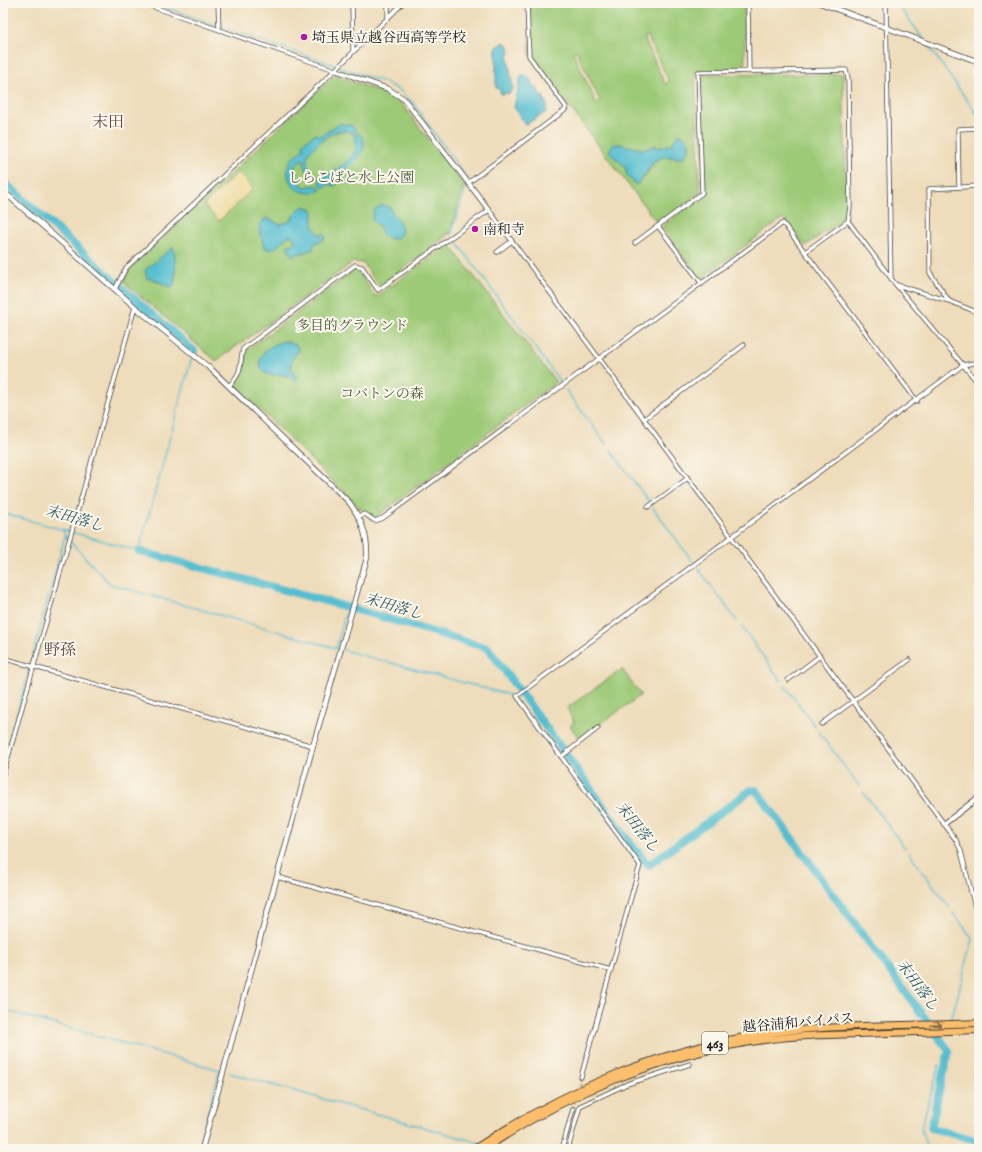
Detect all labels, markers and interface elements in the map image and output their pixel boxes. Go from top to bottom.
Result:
place label: 埼玉県立越谷西高等学校 [312,29,466,47]
marker: 埼玉県立越谷西高等学校 [299,32,309,42]
district label: 末田 [92,113,124,133]
park label: しらこばと水上公園 [288,169,414,187]
place label: 南和寺 [483,221,525,239]
marker: 南和寺 [470,224,480,234]
park label: 多目的グラウンド [296,317,408,335]
park label: コバトンの森 [340,385,424,403]
water label: 末田落し [43,501,106,536]
water label: 末田落し [362,589,425,624]
district label: 野孫 [44,641,76,661]
water label: 末田落し [611,798,664,857]
water label: 末田落し [892,956,943,1015]
street label: 越谷浦和バイパス [742,1009,855,1037]
one-way arrow [929,1021,942,1029]
road number: 463 [702,1032,728,1054]

